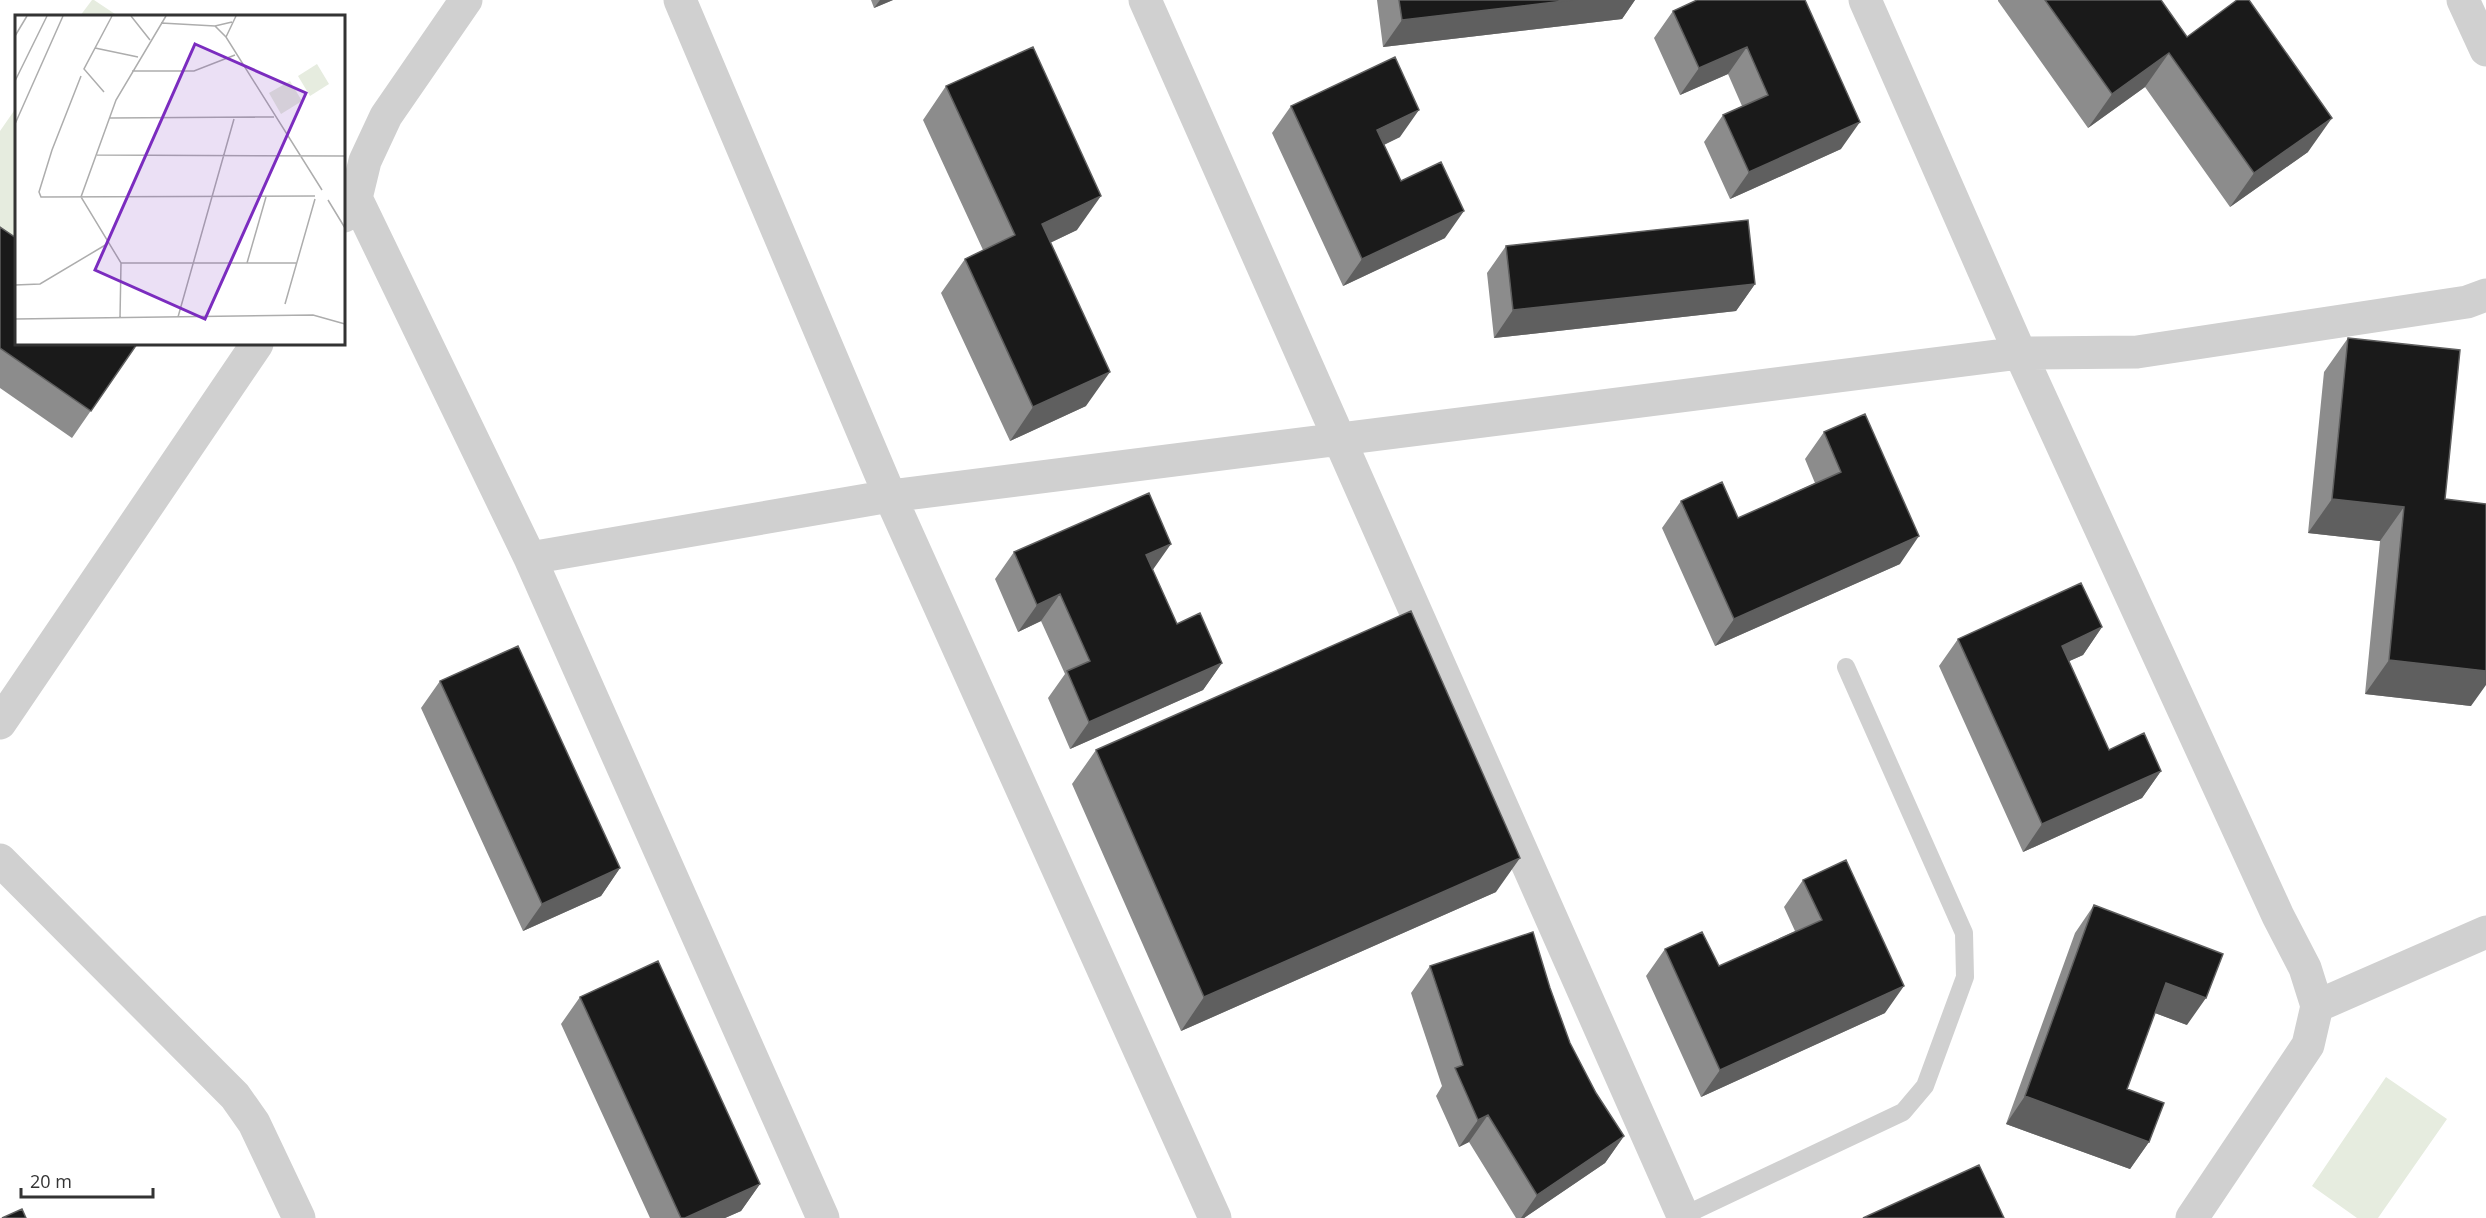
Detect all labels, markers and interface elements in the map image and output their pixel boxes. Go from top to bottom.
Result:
inset map [15,15,345,345]
scale bar [21,1161,153,1199]
text: 20 m [30,1169,72,1193]

